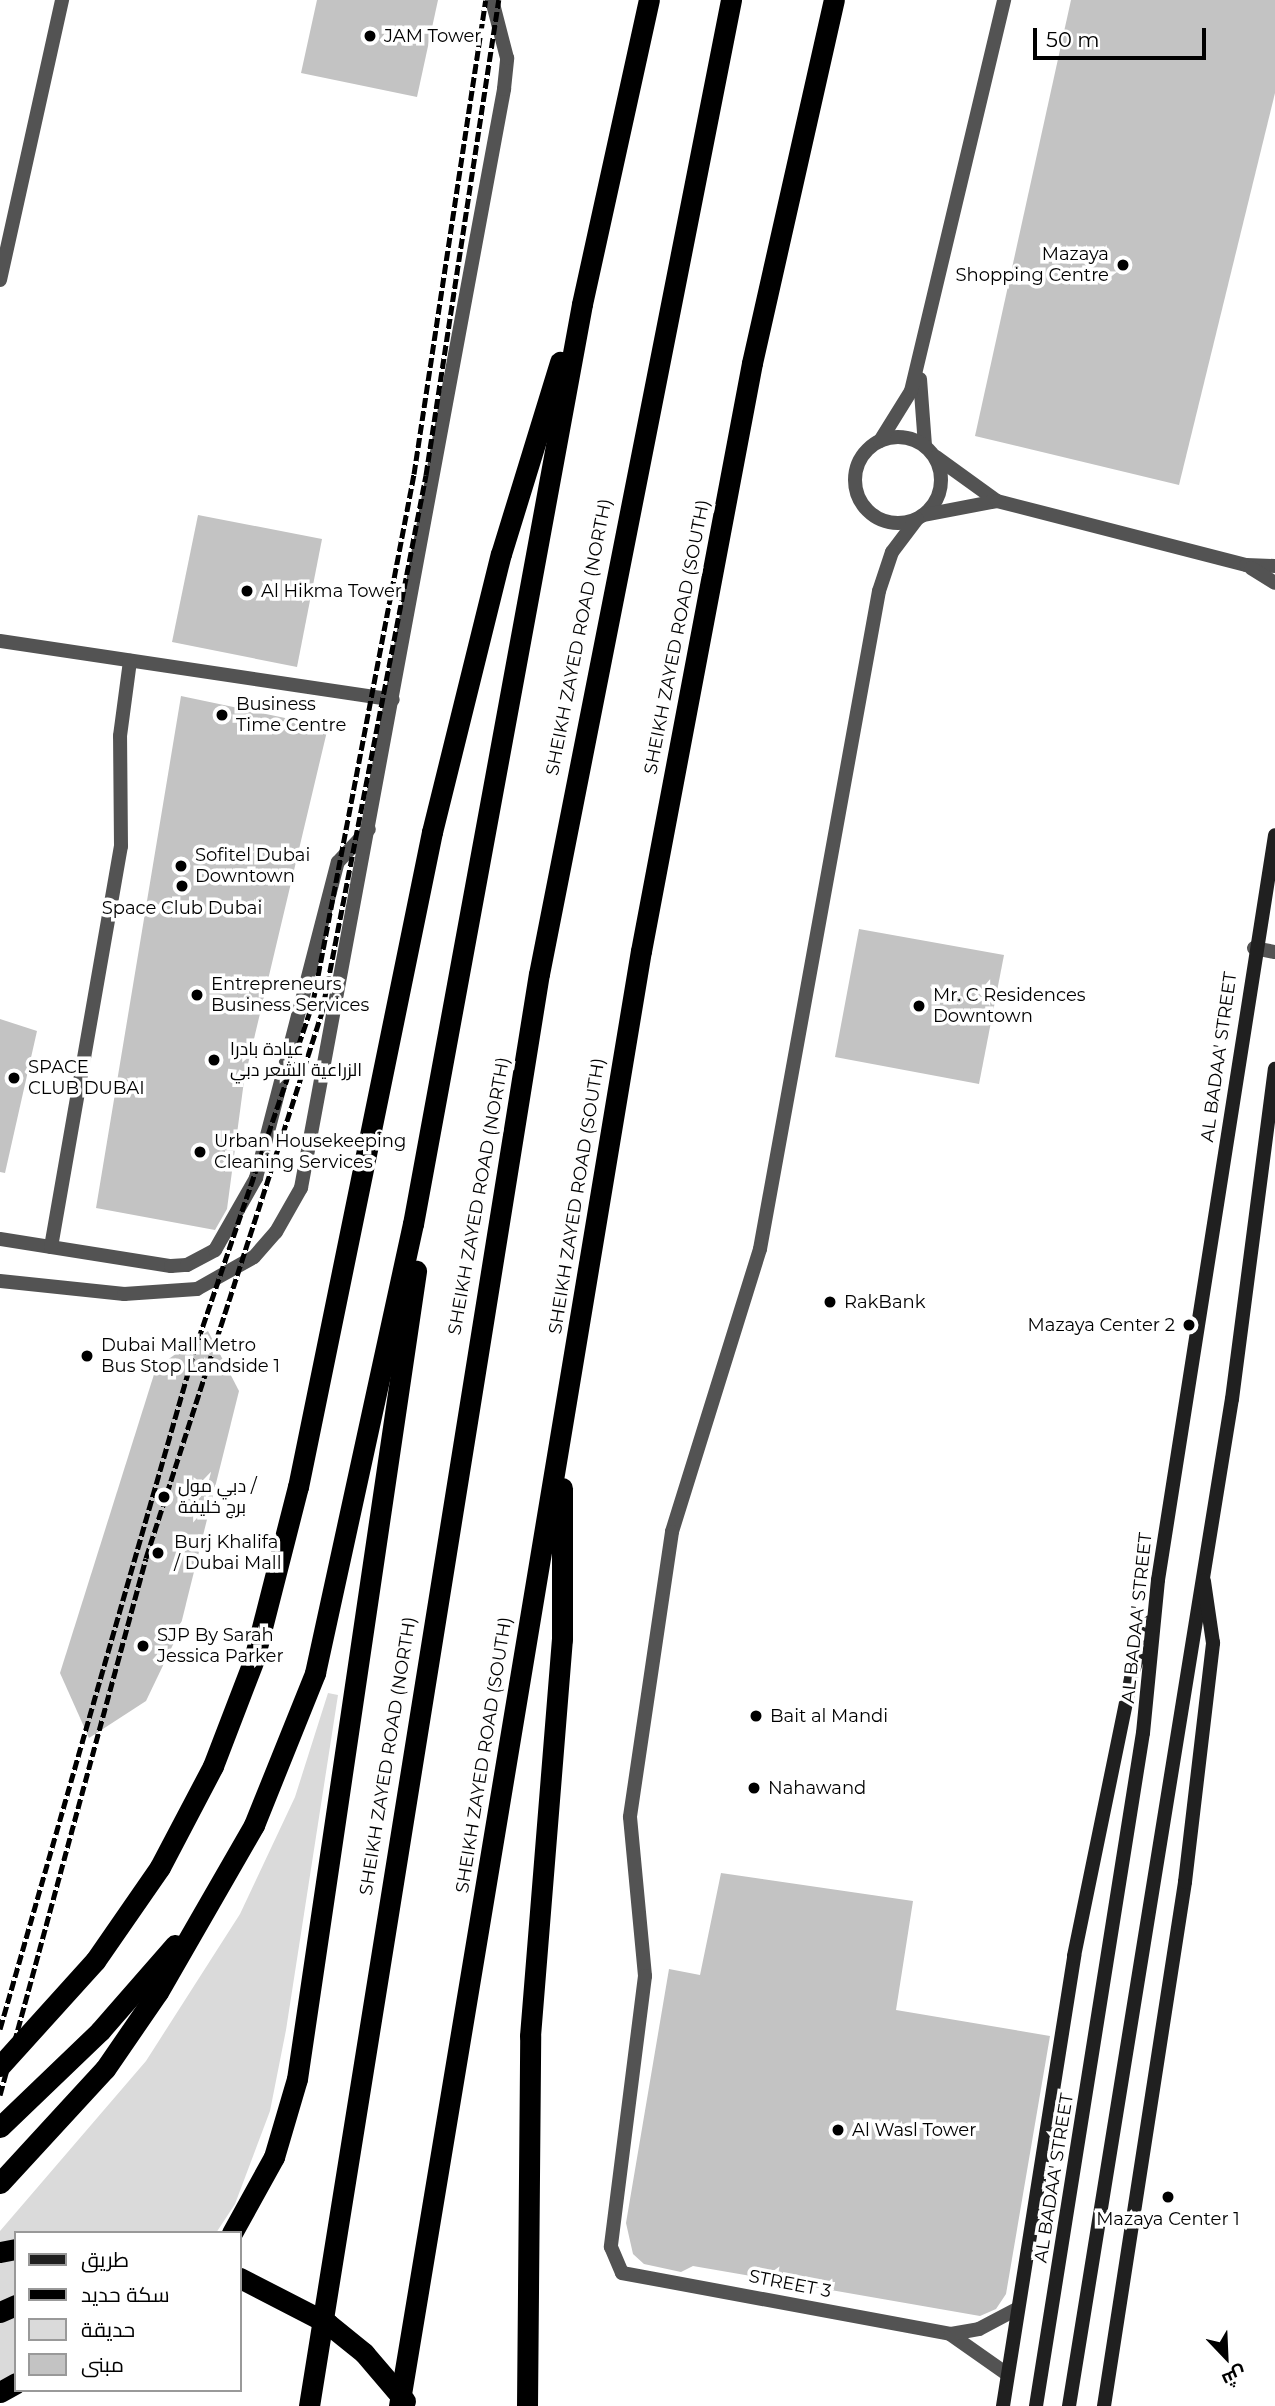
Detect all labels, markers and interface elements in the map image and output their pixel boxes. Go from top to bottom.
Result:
scale bar [1037,14,1210,58]
place label: JAM Tower [384,25,482,47]
text: 50 m [1046,27,1100,52]
marker: JAM Tower [362,28,378,44]
place label: Mazaya Shopping Centre [955,244,1109,286]
marker: Mazaya Shopping Centre [1115,257,1131,273]
street label: SHEIKH ZAYED ROAD (NORTH) [542,497,616,777]
street label: SHEIKH ZAYED ROAD (SOUTH) [640,498,714,776]
place label: Al Hikma Tower [261,580,402,602]
marker: Al Hikma Tower [239,583,255,599]
place label: Business Time Centre [236,694,346,736]
marker: Business Time Centre [214,707,230,723]
place label: Sofitel Dubai Downtown [195,845,310,888]
marker: Sofitel Dubai Downtown [173,858,189,874]
marker: Space Club Dubai [174,878,190,894]
place label: Space Club Dubai [102,897,262,919]
street label: AL BADAA' STREET [1196,971,1242,1143]
place label: Entrepreneurs Business Services [211,974,369,1016]
place label: Mr. C Residences Downtown [933,985,1086,1028]
marker: Entrepreneurs Business Services [189,987,205,1003]
marker: Mr. C Residences Downtown [911,998,927,1014]
place label: عيادة بادرا الزراعية الشعر دبي [230,1039,362,1082]
marker: عيادة بادرا الزراعية الشعر دبي [204,1050,224,1070]
street label: SHEIKH ZAYED ROAD (NORTH) [444,1055,514,1337]
street label: SHEIKH ZAYED ROAD (SOUTH) [544,1056,610,1336]
place label: SPACE CLUB DUBAI [28,1057,145,1100]
marker: SPACE CLUB DUBAI [6,1070,22,1086]
place label: Urban Housekeeping Cleaning Services [214,1131,406,1174]
marker: Urban Housekeeping Cleaning Services [192,1144,208,1160]
place label: RakBank [844,1291,925,1313]
marker: RakBank [822,1294,838,1310]
place label: Mazaya Center 2 [1028,1314,1175,1336]
marker: Mazaya Center 2 [1181,1317,1197,1333]
place label: Dubai Mall Metro Bus Stop Landside 1 [101,1335,280,1378]
marker: Dubai Mall Metro Bus Stop Landside 1 [79,1348,95,1364]
place label: دبي مول / برج خليفة [178,1476,257,1518]
marker: دبي مول / برج خليفة [156,1489,172,1505]
place label: Burj Khalifa / Dubai Mall [174,1532,282,1574]
street label: AL BADAA' STREET [1117,1532,1157,1704]
marker: Burj Khalifa / Dubai Mall [148,1543,168,1563]
street label: SHEIKH ZAYED ROAD (NORTH) [355,1615,421,1897]
street label: SHEIKH ZAYED ROAD (SOUTH) [451,1615,517,1895]
place label: SJP By Sarah Jessica Parker [157,1625,284,1668]
marker: SJP By Sarah Jessica Parker [135,1638,151,1654]
place label: Bait al Mandi [770,1705,888,1727]
marker: Bait al Mandi [748,1708,764,1724]
place label: Nahawand [768,1777,866,1799]
marker: Nahawand [746,1780,762,1796]
street label: AL BADAA' STREET [1030,2092,1078,2264]
place label: Al Wasl Tower [852,2119,976,2141]
marker: Al Wasl Tower [830,2122,846,2138]
marker: Mazaya Center 1 [1160,2189,1176,2205]
place label: Mazaya Center 1 [1096,2208,1240,2230]
legend [14,2231,242,2392]
text: طريق [81,2247,129,2272]
street label: STREET 3 [747,2265,833,2303]
text: سكة حديد [81,2282,170,2307]
text: حديقة [81,2317,135,2342]
north arrow [1191,2322,1261,2392]
text: مبنى [81,2352,124,2377]
text: ش [1219,2361,1250,2392]

